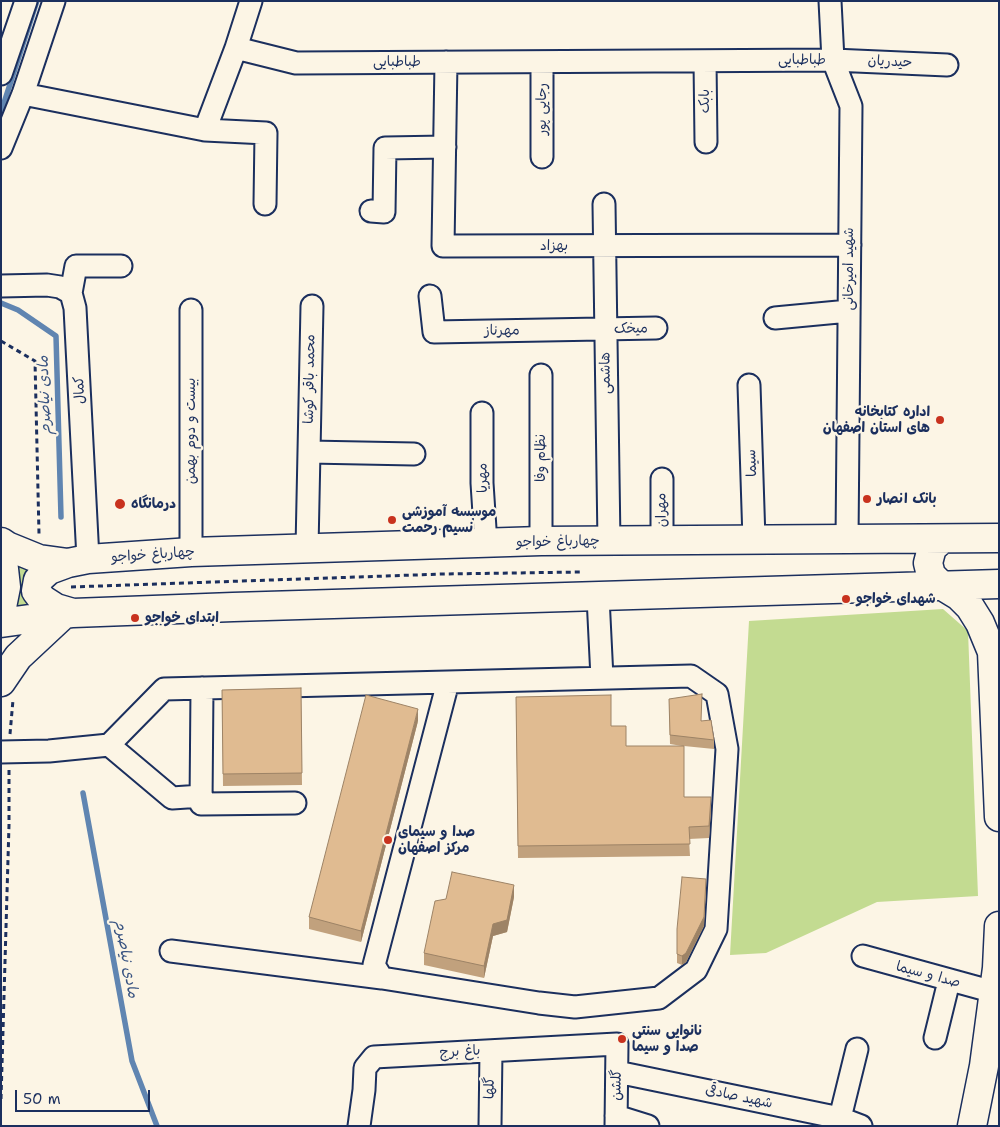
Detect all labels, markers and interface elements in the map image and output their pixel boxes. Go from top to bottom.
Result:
street label: طباطبایی [778,52,826,68]
street label: حیدریان [867,52,913,72]
street label: طباطبایی [373,54,421,70]
street label: رجایی پور [534,83,550,135]
street label: بابک [697,89,713,113]
street label: شهید امیرخانی [841,227,857,311]
street label: بهزاد [540,238,568,254]
street label: میخک [614,320,648,338]
street label: مهرناز [484,322,520,340]
street label: محمد باقر کوشا [301,334,319,424]
street label: هاشمی [597,352,615,394]
water label: مادی نیاصرم [35,355,55,435]
street label: کمال [71,376,89,404]
street label: بیست و دوم بهمن [183,378,199,484]
place label: اداره کتابخانه های استان اصفهان [823,404,930,437]
marker: اداره کتابخانه های استان اصفهان [934,414,946,426]
street label: نظام وفا [533,434,549,482]
street label: سیما [743,449,761,477]
street label: مهریا [474,463,492,493]
place label: بانک انصار [877,491,937,507]
street label: مهران [653,493,671,527]
marker: بانک انصار [861,493,873,505]
place label: درمانگاه [131,496,176,512]
marker: درمانگاه [113,497,127,511]
place label: موسسه آموزشی نسیم رحمت [402,504,496,536]
marker: موسسه آموزشی نسیم رحمت [386,514,398,526]
street label: چهارباغ خواجو [516,533,600,551]
street label: چهارباغ خواجو [111,544,195,566]
place label: شهدای خواجو [856,591,935,607]
marker: شهدای خواجو [840,593,852,605]
place label: ابتدای خواجو [145,610,219,626]
marker: ابتدای خواجو [129,612,141,624]
place label: صدا و سیمای مرکز اصفهان [398,824,475,856]
marker: صدا و سیمای مرکز اصفهان [382,834,394,846]
water label: مادی نیاصرم [110,919,142,999]
street label: صدا و سیما [894,958,962,992]
place label: نانوایی سنتی صدا و سیما [632,1023,703,1056]
marker: نانوایی سنتی صدا و سیما [616,1033,628,1045]
street label: باغ برج [439,1043,481,1061]
street label: گلشن [608,1069,626,1101]
street label: گلها [481,1077,499,1099]
scale bar [18,1080,152,1112]
street label: شهید صادقی [704,1082,774,1112]
text: 50 m [23,1089,61,1109]

